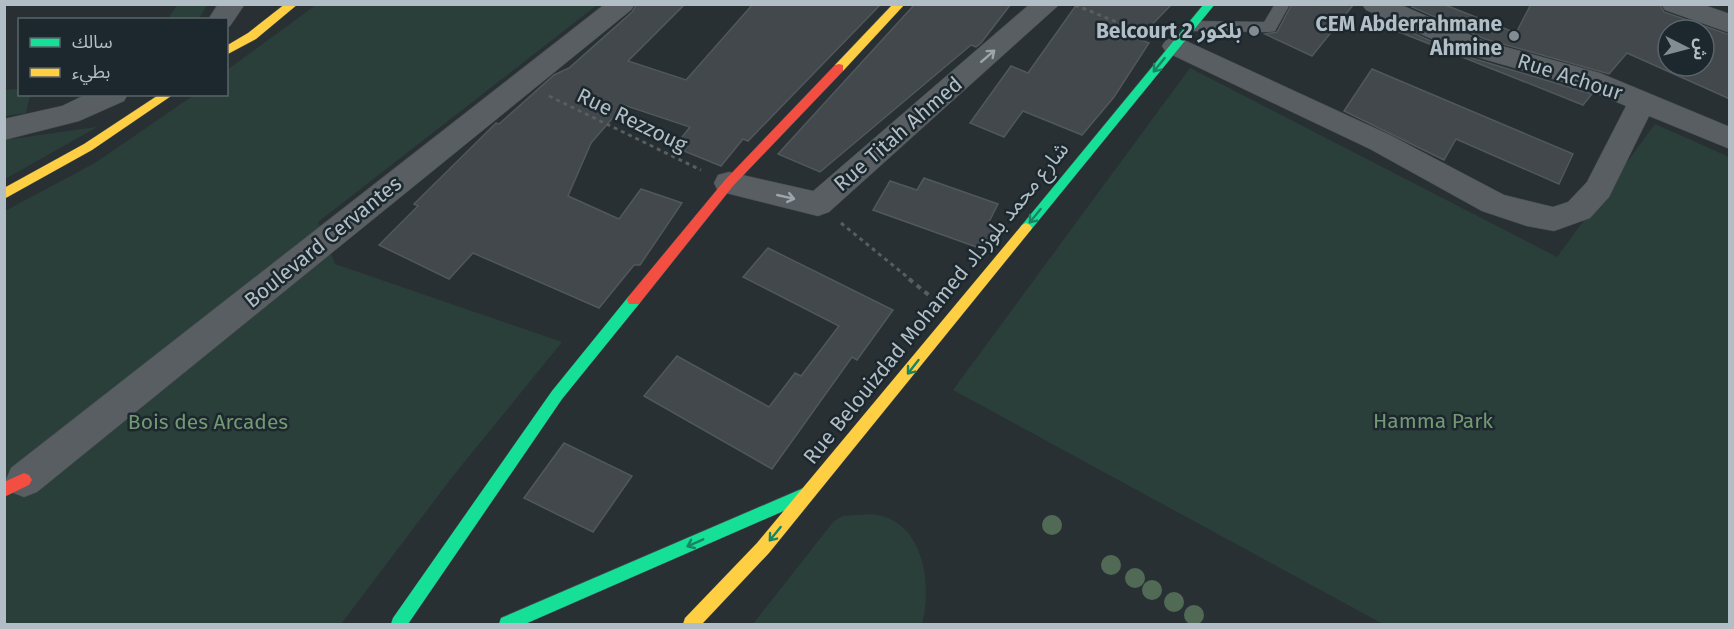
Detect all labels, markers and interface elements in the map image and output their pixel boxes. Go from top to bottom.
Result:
place label: CEM Abderrahmane Ahmine [1316,11,1502,61]
legend [18,18,228,96]
place label: Belcourt 2 بلكور [1096,18,1242,44]
north arrow [1656,18,1716,78]
marker: Belcourt 2 بلكور [1247,24,1261,38]
marker: CEM Abderrahmane Ahmine [1507,29,1521,43]
text: سالك [72,31,113,53]
text: ش [1690,38,1711,61]
street label: Rue Achour [1514,48,1626,106]
one-way arrow [980,49,995,63]
one-way arrow [1152,57,1165,73]
text: بطيء [72,61,110,85]
street label: Rue Titah Ahmed [828,71,968,197]
street label: Rue Rezzoug [573,82,691,158]
street label: Rue Belouizdad Mohamed شارع محمد بلوزداد [798,137,1076,471]
street label: Boulevard Cervantes [239,170,407,313]
one-way arrow [776,191,795,203]
one-way arrow [1029,208,1042,224]
one-way arrow [906,359,919,375]
park label: Hamma Park [1373,408,1493,434]
park label: Bois des Arcades [128,409,288,435]
one-way arrow [768,525,781,541]
one-way arrow [686,538,704,549]

